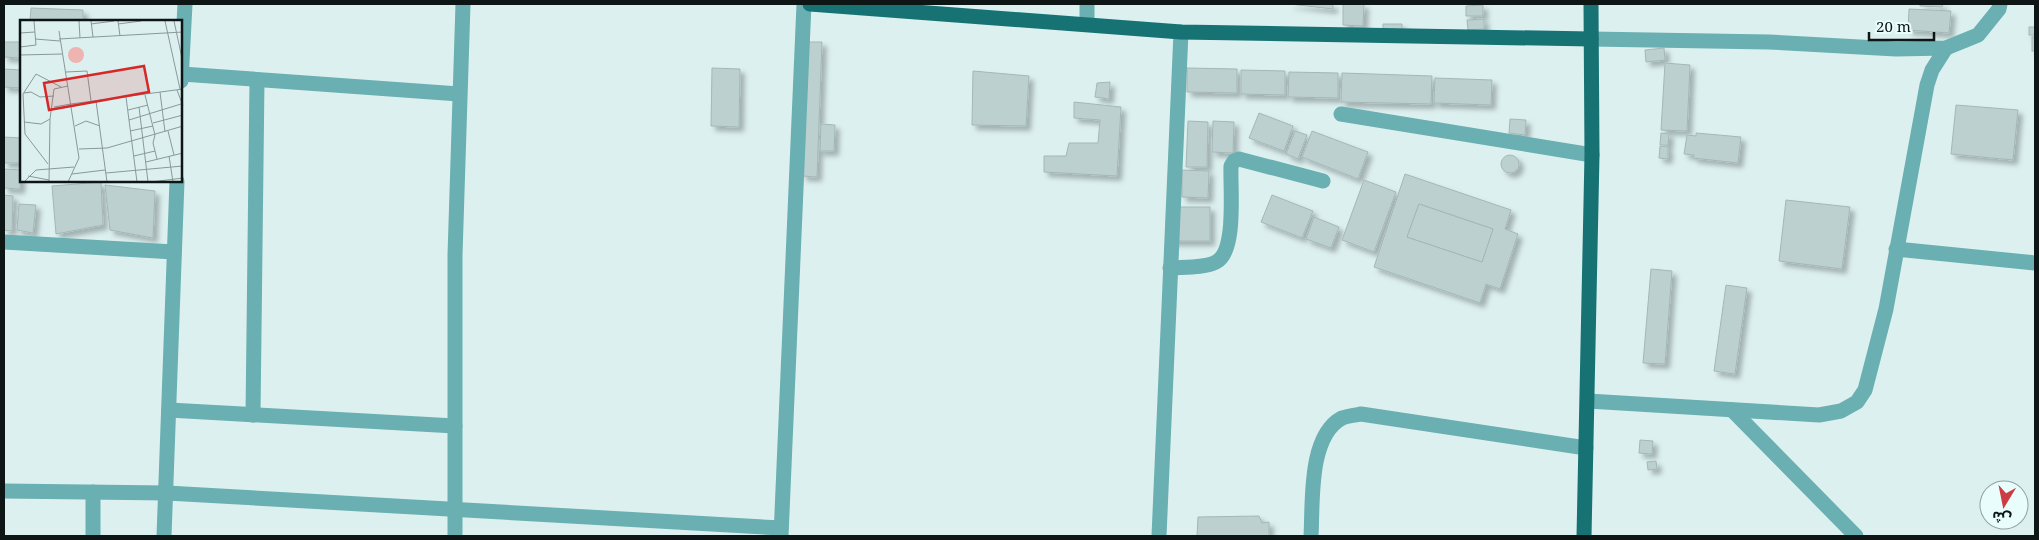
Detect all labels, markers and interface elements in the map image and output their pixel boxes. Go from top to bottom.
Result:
scale bar [1869,10,1934,42]
text: 20 m [1876,16,1911,36]
inset map [20,20,182,182]
north arrow [1979,480,2029,530]
text: ش [1991,507,2013,529]

